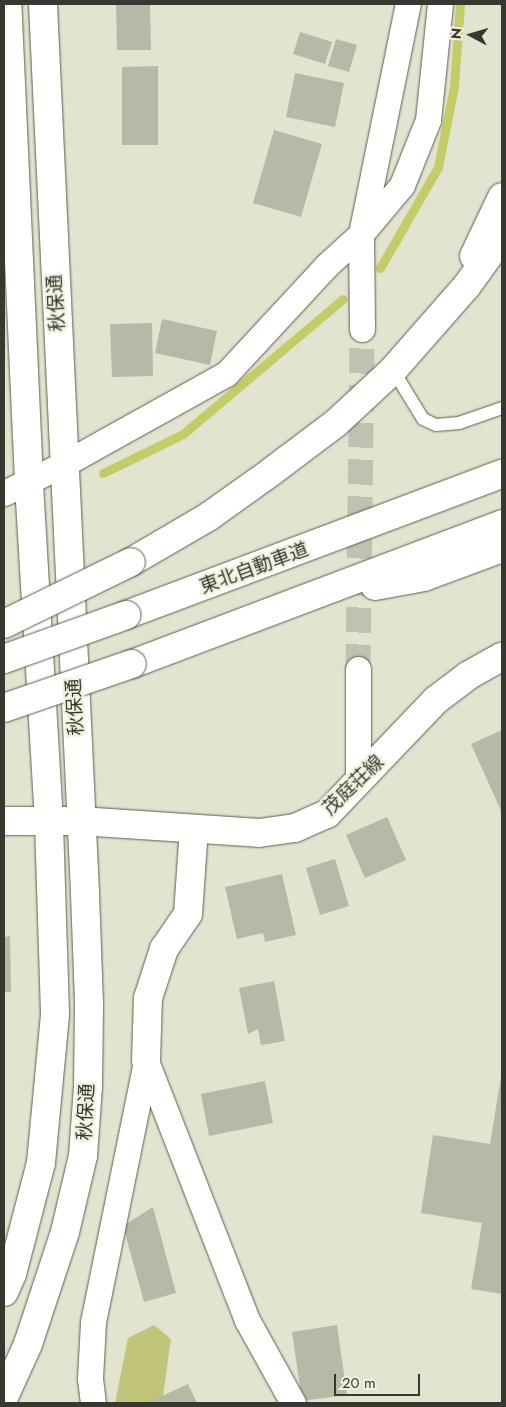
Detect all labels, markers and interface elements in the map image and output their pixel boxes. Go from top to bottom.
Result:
north arrow [446,10,496,60]
text: N [446,27,467,40]
street label: 秋保通 [43,274,69,332]
street label: 東北自動車道 [197,538,311,598]
street label: 秋保通 [62,678,88,736]
street label: 茂庭荘線 [318,750,388,820]
street label: 秋保通 [73,1083,99,1141]
scale bar [336,1364,422,1396]
text: 20 m [342,1372,376,1394]

